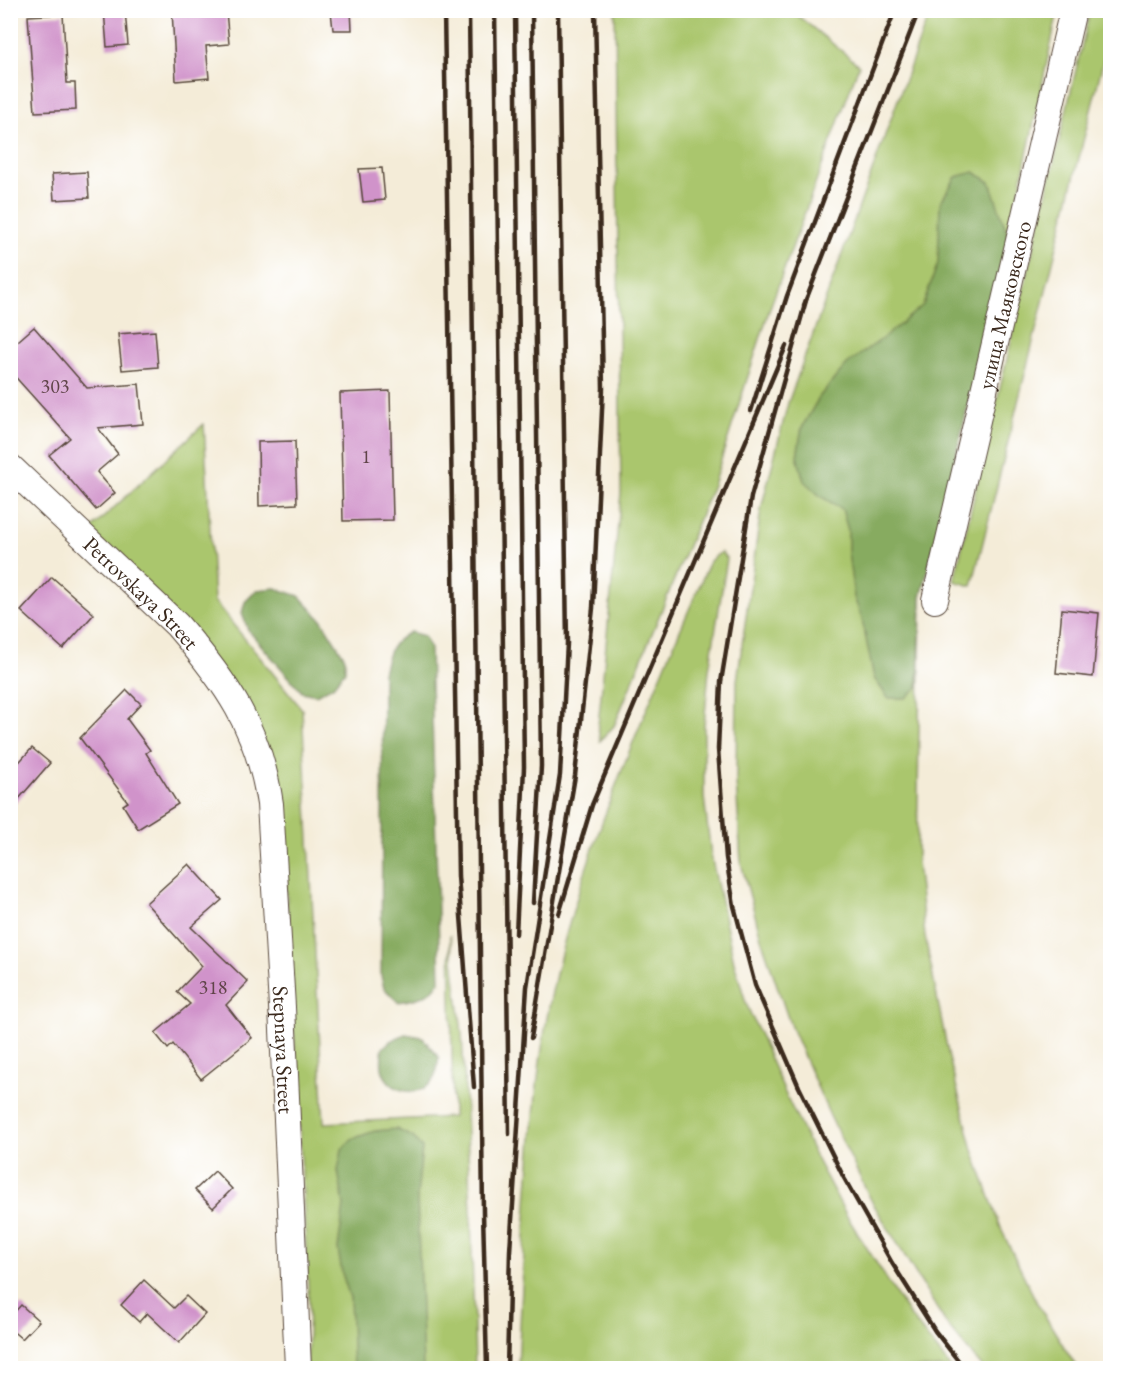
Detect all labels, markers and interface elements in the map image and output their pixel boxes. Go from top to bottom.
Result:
street label: улица Маяковского [970,218,1038,392]
house number: 303 [41,373,69,399]
house number: 1 [361,443,371,469]
street label: Petrovskaya Street [77,530,206,655]
house number: 318 [199,974,227,1000]
street label: Stepnaya Street [266,985,301,1115]

